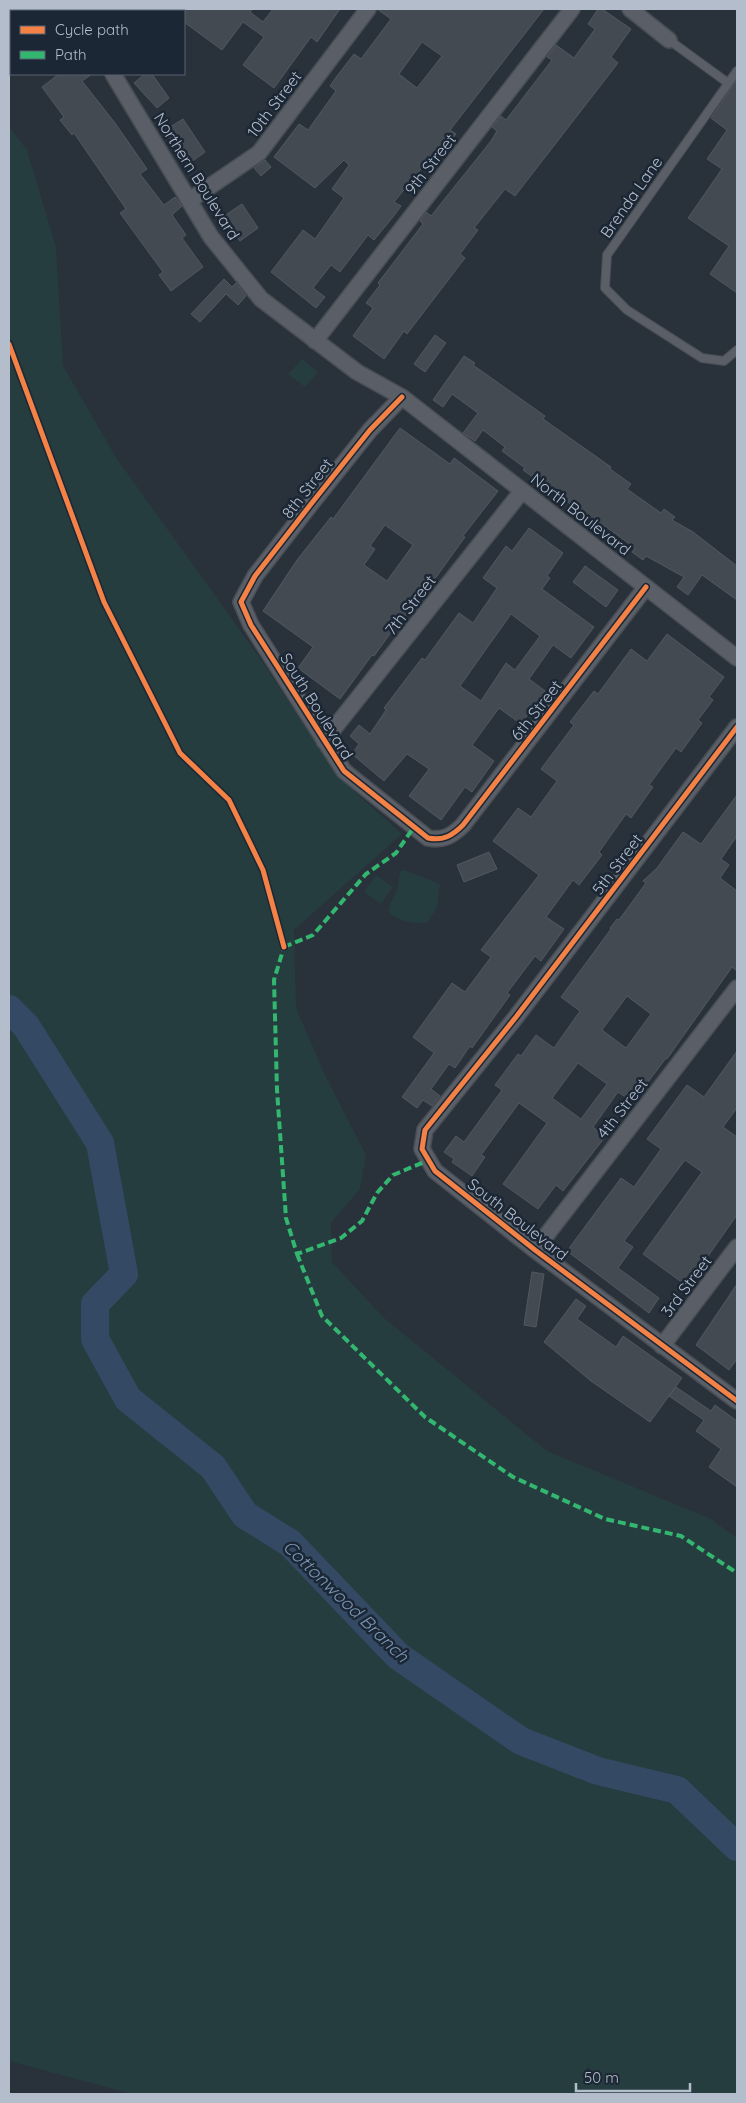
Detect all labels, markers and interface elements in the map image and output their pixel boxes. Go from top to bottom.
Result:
legend [10,10,185,75]
text: Cycle path [55,20,129,39]
text: Path [55,45,87,64]
street label: 10th Street [243,67,305,141]
street label: Northern Boulevard [150,109,244,243]
street label: 9th Street [400,130,460,198]
street label: Brenda Lane [596,152,666,242]
street label: 8th Street [277,454,337,522]
street label: North Boulevard [527,469,635,559]
street label: 7th Street [380,571,440,639]
street label: South Boulevard [276,649,358,763]
street label: 6th Street [506,676,566,744]
street label: 5th Street [588,829,646,899]
street label: 4th Street [592,1074,652,1142]
street label: South Boulevard [464,1174,572,1264]
street label: 3rd Street [656,1251,716,1321]
water label: Cottonwood Branch [278,1535,414,1668]
scale bar [576,2060,690,2092]
text: 50 m [584,2068,619,2087]

